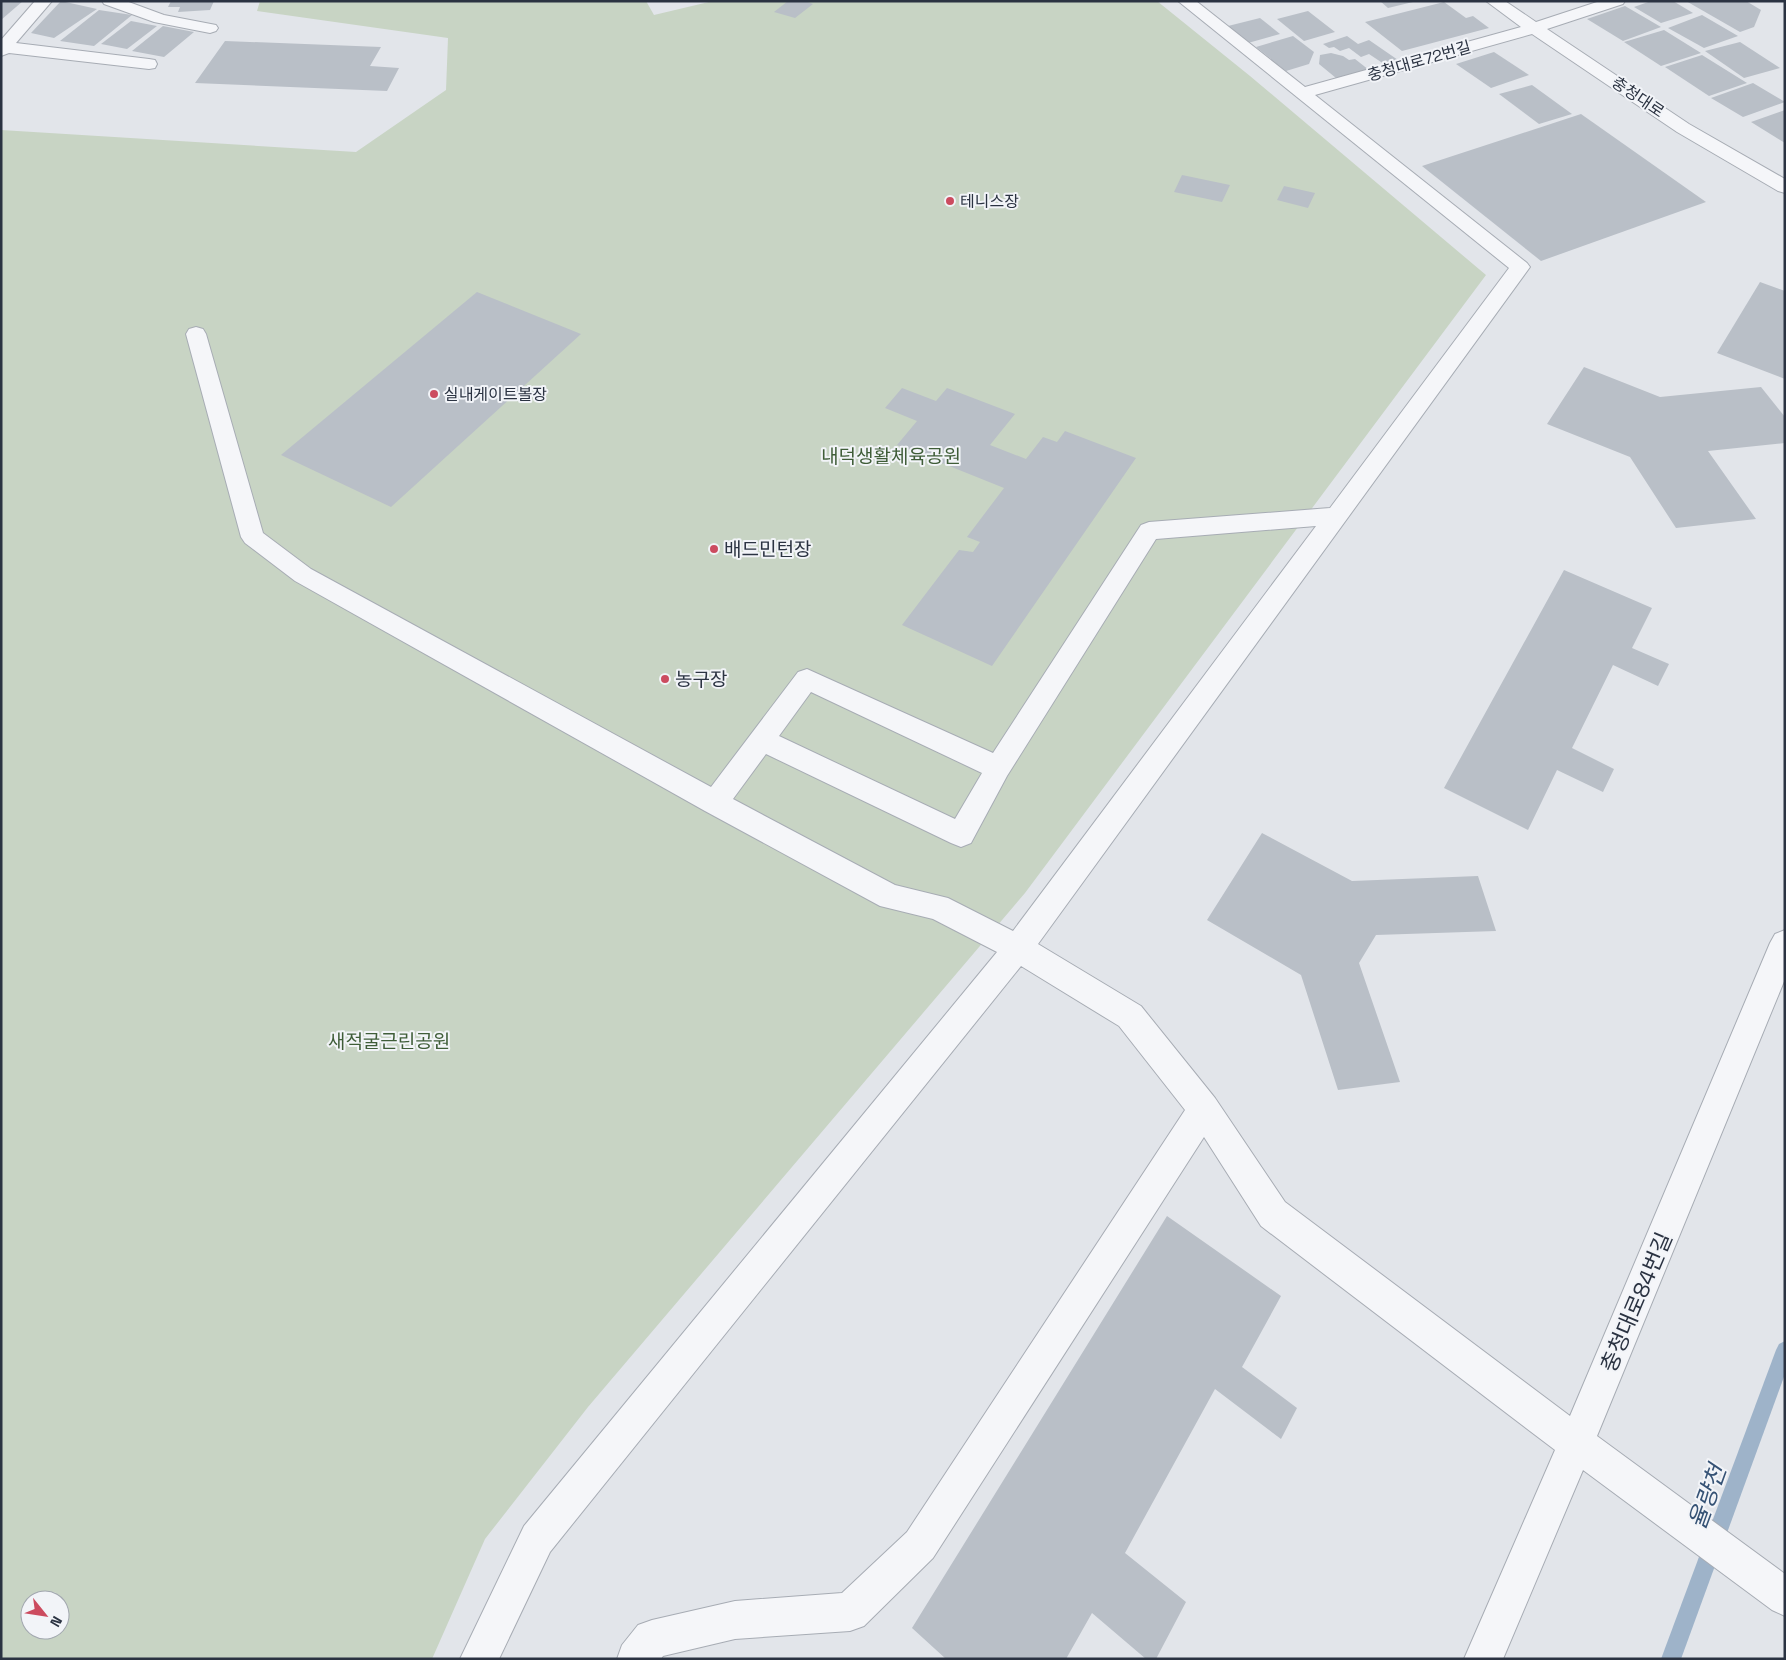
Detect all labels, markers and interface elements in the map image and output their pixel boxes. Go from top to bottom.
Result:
street label: 충청대로72번길 [1365,36,1473,86]
street label: 충청대로 [1608,72,1669,122]
place label: 테니스장 [960,191,1019,212]
marker: 테니스장 [944,195,956,207]
place label: 실내게이트볼장 [444,384,547,405]
marker: 실내게이트볼장 [428,388,440,400]
park label: 내덕생활체육공원 [821,444,961,469]
place label: 배드민턴장 [724,537,811,562]
marker: 배드민턴장 [708,543,720,555]
place label: 농구장 [675,667,727,692]
marker: 농구장 [659,673,671,685]
park label: 새적굴근린공원 [328,1029,450,1054]
street label: 충청대로84번길 [1594,1228,1678,1376]
water label: 율량천 [1681,1458,1734,1533]
north arrow [20,1590,70,1640]
text: N [46,1613,66,1630]

